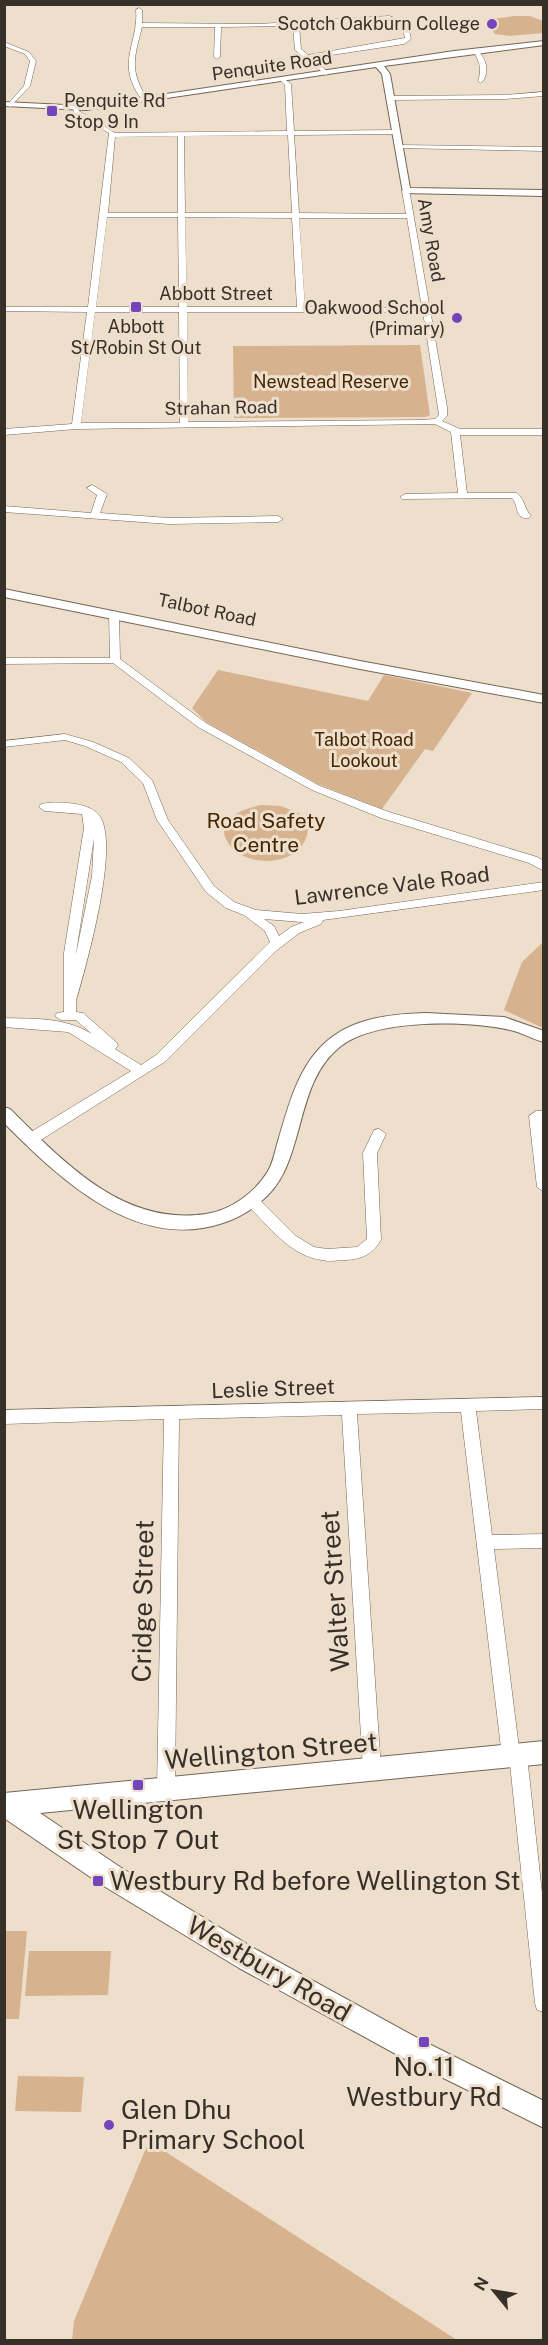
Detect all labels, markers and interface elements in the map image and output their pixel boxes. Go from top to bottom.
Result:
place label: Scotch Oakburn College [277,13,480,34]
marker: Scotch Oakburn College [485,17,499,31]
street label: Penquite Road [210,47,334,84]
place label: Penquite Rd Stop 9 In [64,90,165,132]
marker: Penquite Rd Stop 9 In [45,104,59,118]
street label: Amy Road [414,196,449,283]
street label: Abbott Street [159,283,273,304]
place label: Oakwood School (Primary) [304,297,445,339]
marker: Abbott St/Robin St Out [129,300,143,314]
marker: Oakwood School (Primary) [450,311,464,325]
place label: Abbott St/Robin St Out [71,316,201,358]
park label: Newstead Reserve [253,371,409,392]
street label: Strahan Road [164,396,278,419]
street label: Talbot Road [156,589,258,630]
park label: Talbot Road Lookout [314,729,414,771]
park label: Road Safety Centre [206,808,326,857]
street label: Lawrence Vale Road [293,861,491,910]
street label: Leslie Street [211,1374,335,1403]
street label: Walter Street [313,1509,356,1673]
street label: Cridge Street [126,1519,159,1683]
street label: Wellington Street [163,1726,379,1775]
marker: Wellington St Stop 7 Out [131,1778,145,1792]
place label: Wellington St Stop 7 Out [57,1794,219,1855]
place label: Westbury Rd before Wellington St [110,1865,521,1896]
marker: Westbury Rd before Wellington St [91,1874,105,1888]
street label: Westbury Road [182,1909,357,2028]
marker: No.11 Westbury Rd [417,2035,431,2049]
place label: No.11 Westbury Rd [346,2051,502,2112]
place label: Glen Dhu Primary School [121,2094,305,2155]
marker: Glen Dhu Primary School [102,2118,116,2132]
north arrow [464,2261,524,2321]
text: N [470,2274,493,2294]

